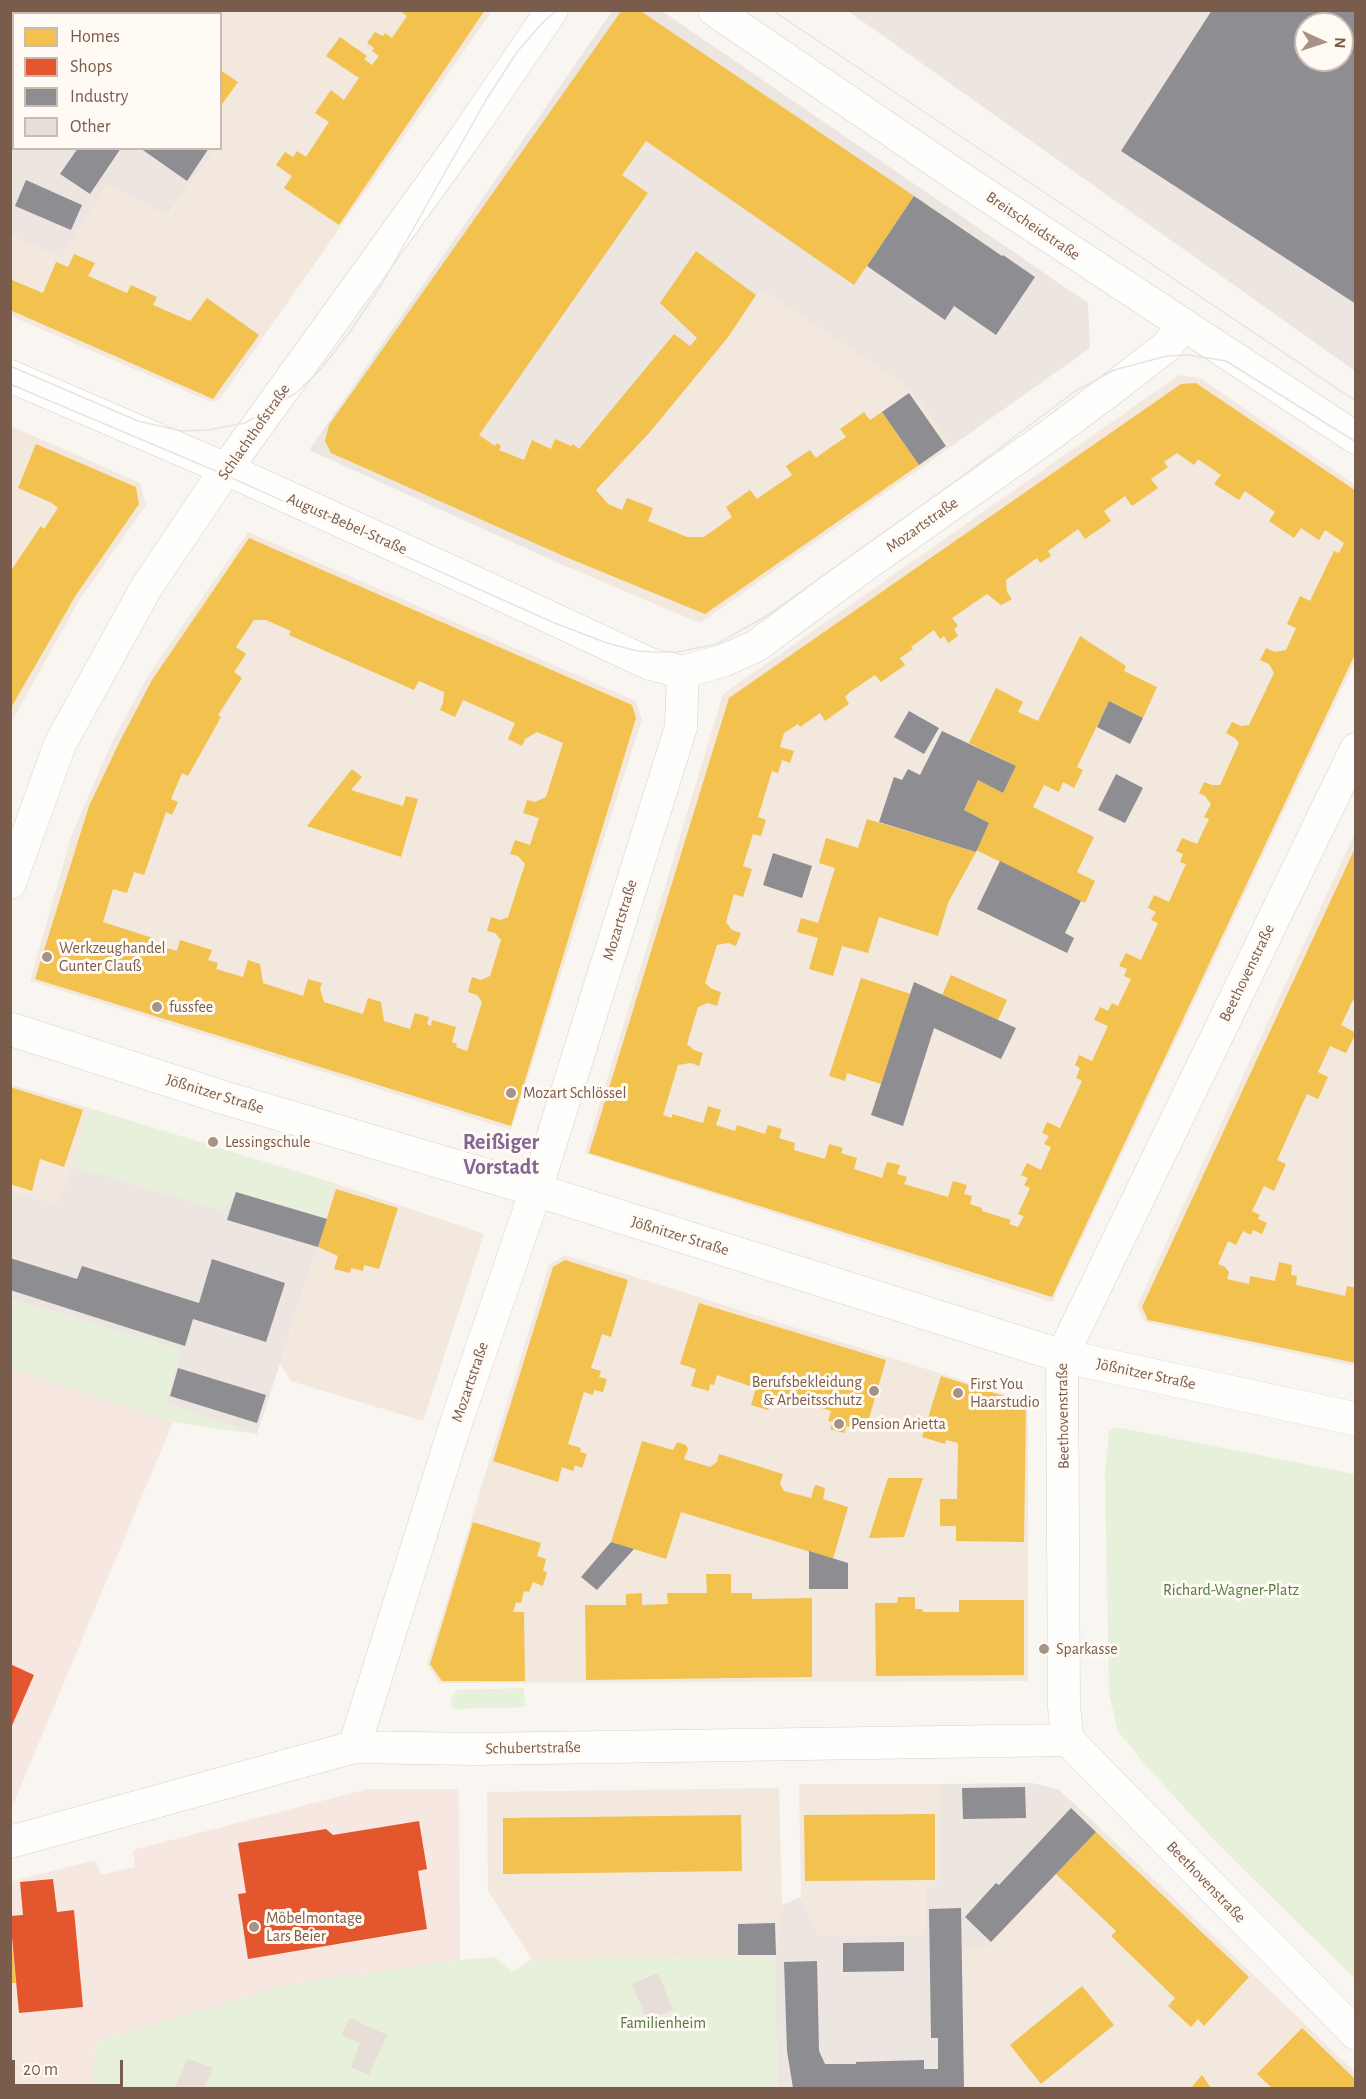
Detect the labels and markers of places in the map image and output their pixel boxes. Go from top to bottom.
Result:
place label: Werkzeughandel Gunter Clauß [59,938,166,976]
marker: Werkzeughandel Gunter Clauß [40,950,54,964]
place label: fussfee [169,997,213,1017]
marker: fussfee [150,1000,164,1014]
place label: Mozart Schlössel [523,1083,626,1103]
marker: Mozart Schlössel [504,1086,518,1100]
place label: Lessingschule [225,1132,310,1152]
marker: Lessingschule [206,1135,220,1149]
place label: Berufsbekleidung & Arbeitsschutz [752,1372,862,1410]
place label: First You Haarstudio [970,1374,1040,1412]
marker: Berufsbekleidung & Arbeitsschutz [867,1384,881,1398]
marker: First You Haarstudio [951,1386,965,1400]
place label: Pension Arietta [851,1414,946,1434]
marker: Pension Arietta [832,1417,846,1431]
place label: Sparkasse [1056,1639,1118,1659]
marker: Sparkasse [1037,1642,1051,1656]
place label: Möbelmontage Lars Beier [266,1908,362,1946]
marker: Möbelmontage Lars Beier [247,1920,261,1934]

